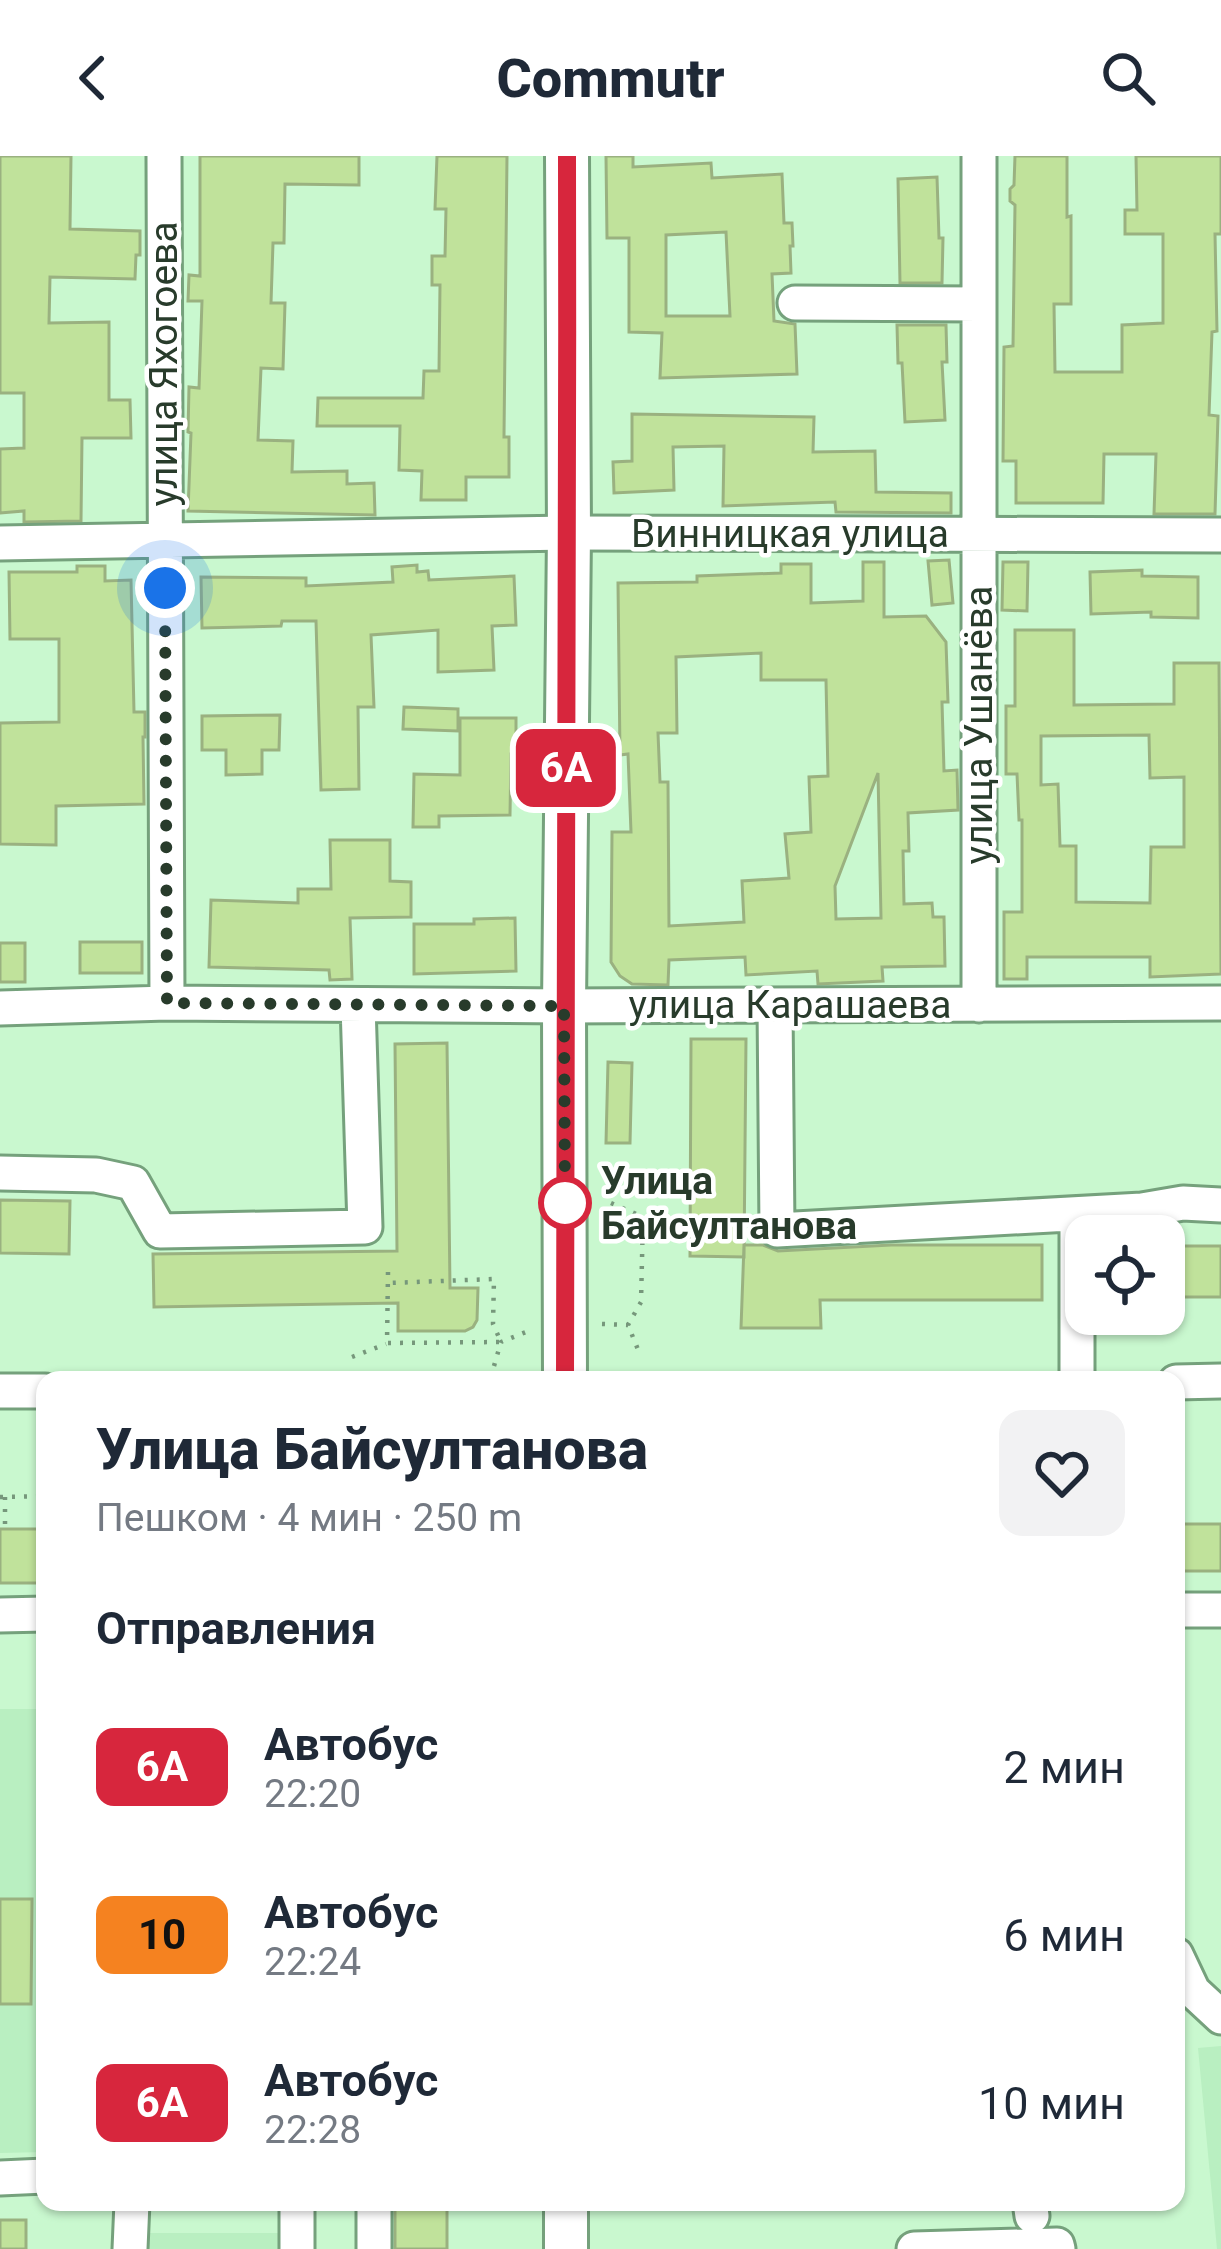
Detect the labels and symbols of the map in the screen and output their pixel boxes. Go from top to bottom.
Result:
street label: улица Яхогоева [141,221,187,507]
street label: Винницкая улица [631,511,949,557]
your location [135,558,195,618]
street label: улица Ушанёва [956,586,1002,864]
line badge: 6А [512,729,620,807]
street label: улица Карашаева [628,982,952,1028]
place label: Улица Байсултанова [601,1158,857,1249]
marker: Улица Байсултанова [540,1178,590,1228]

